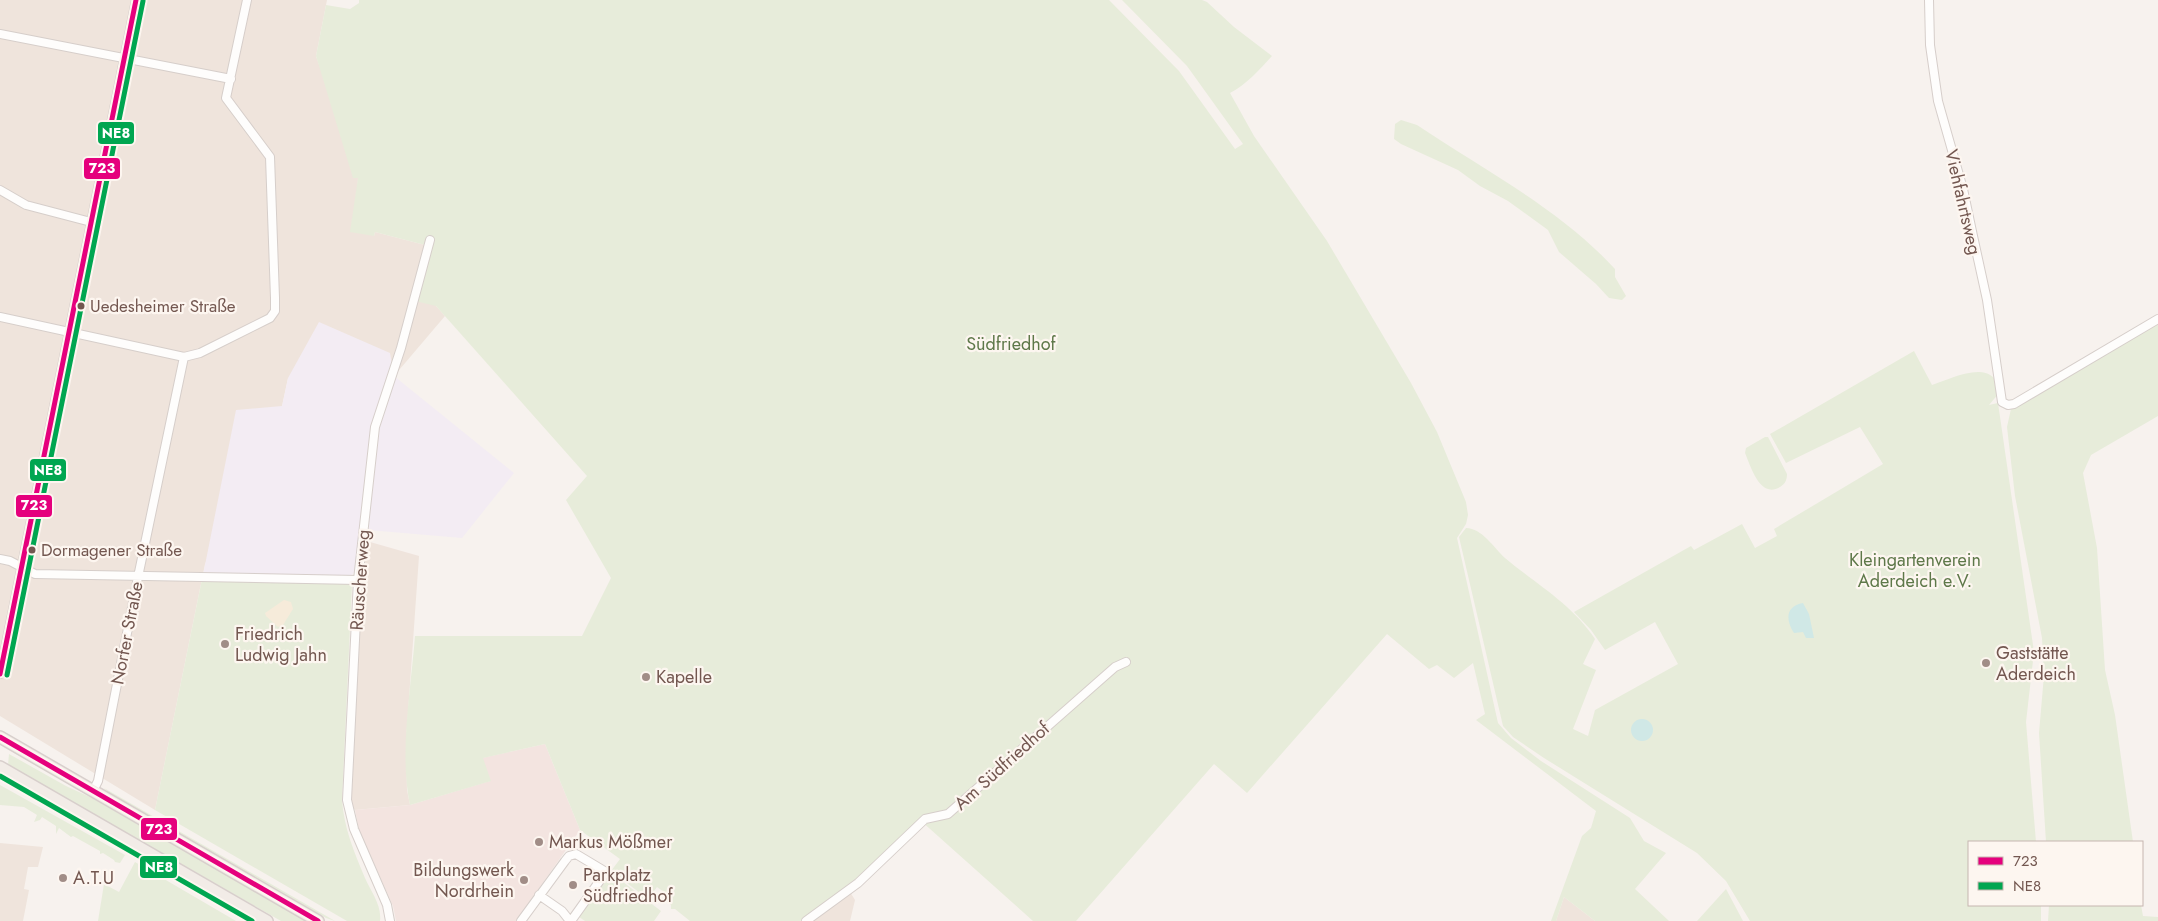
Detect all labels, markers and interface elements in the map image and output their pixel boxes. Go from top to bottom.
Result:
line badge: NE8 [97,121,135,145]
text: NE8 [102,123,130,143]
street label: Viehfahrtsweg [1938,147,1988,257]
line badge: 723 [83,157,121,180]
text: 723 [89,158,115,178]
place label: Uedesheimer Straße [90,294,236,318]
marker: Uedesheimer Straße [76,301,86,311]
park label: Südfriedhof [966,331,1057,357]
line badge: NE8 [29,458,67,482]
text: NE8 [34,460,62,480]
line badge: 723 [15,494,53,518]
text: 723 [21,495,47,515]
street label: Räuscherweg [344,529,376,631]
place label: Dormagener Straße [41,538,182,562]
marker: Dormagener Straße [27,545,37,555]
park label: Kleingartenverein Aderdeich e.V. [1849,547,1981,594]
street label: Norfer Straße [104,579,150,687]
place label: Friedrich Ludwig Jahn [235,621,327,668]
marker: Friedrich Ludwig Jahn [219,638,231,650]
place label: Gaststätte Aderdeich [1996,640,2076,687]
marker: Gaststätte Aderdeich [1980,657,1992,669]
place label: Kapelle [656,664,712,690]
marker: Kapelle [640,671,652,683]
street label: Am Südfriedhof [948,715,1056,816]
line badge: 723 [140,817,178,841]
text: 723 [146,819,172,839]
place label: Markus Mößmer [549,829,673,855]
marker: Markus Mößmer [533,836,545,848]
legend [1968,841,2143,906]
text: 723 [2013,850,2038,872]
line badge: NE8 [139,855,178,879]
text: NE8 [145,857,173,877]
place label: Bildungswerk Nordrhein [413,857,514,904]
place label: Parkplatz Südfriedhof [583,862,673,909]
place label: A.T.U [73,865,114,891]
marker: A.T.U [57,872,69,884]
marker: Bildungswerk Nordrhein [518,874,530,886]
text: NE8 [2013,875,2041,897]
marker: Parkplatz Südfriedhof [567,879,579,891]

